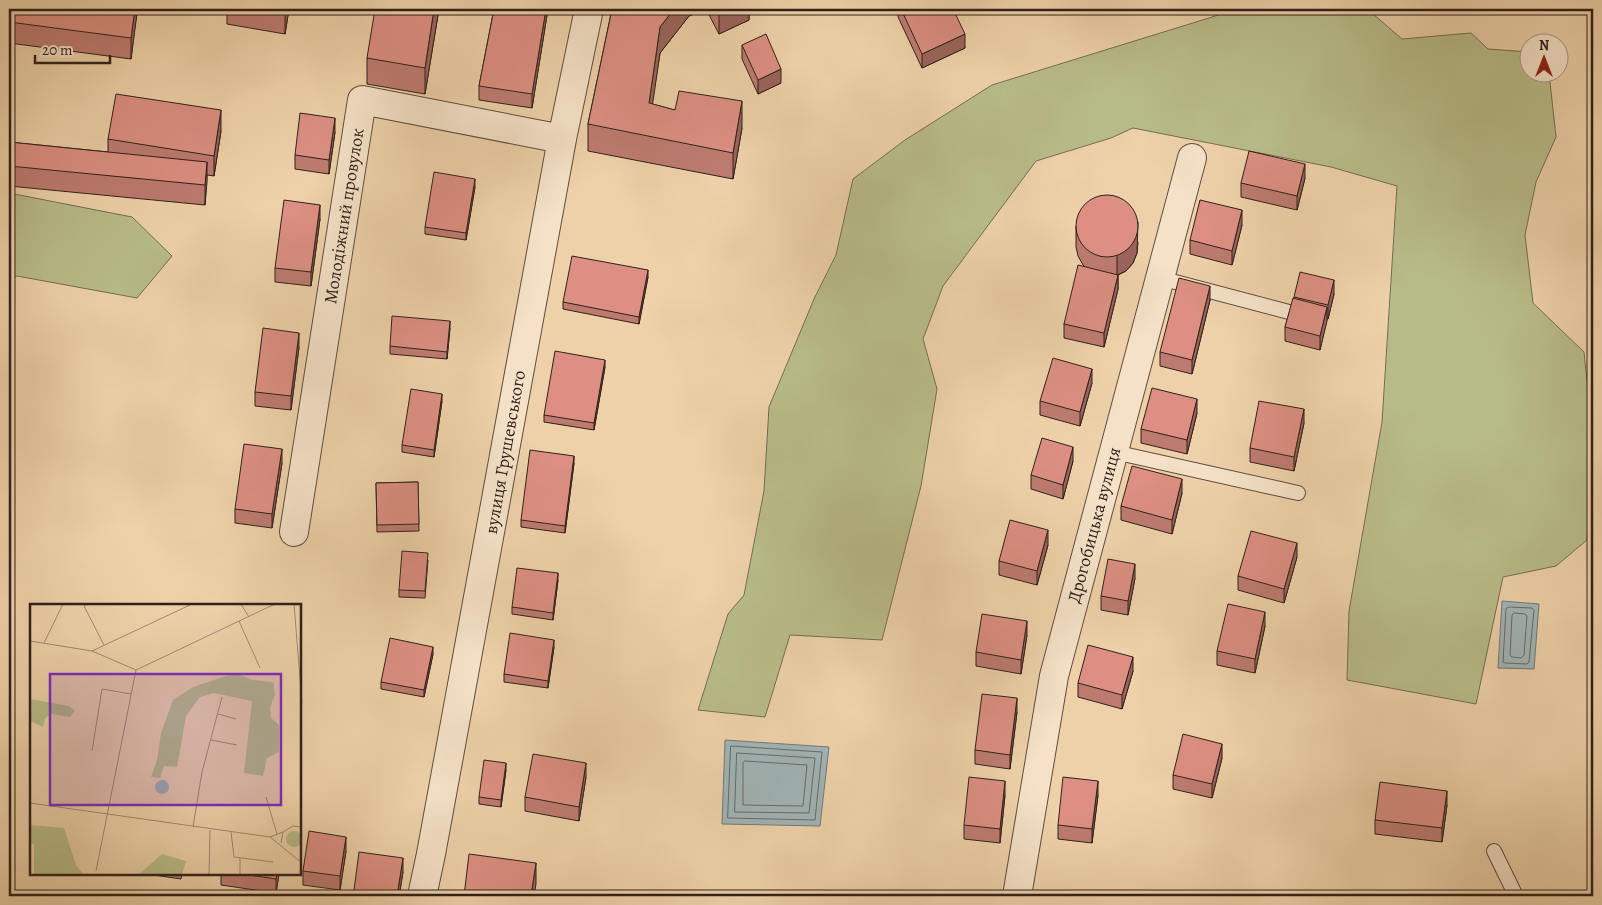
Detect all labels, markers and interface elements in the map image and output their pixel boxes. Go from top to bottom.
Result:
scale bar [35,32,110,64]
north arrow [1520,32,1570,82]
text: N [1539,36,1549,55]
text: 20 m [42,40,73,60]
street label: Молодіжний провулок [318,126,370,306]
street label: вулиця Грушевського [479,368,531,536]
street label: Дрогобицька вулиця [1062,444,1126,606]
inset map [30,604,301,875]

